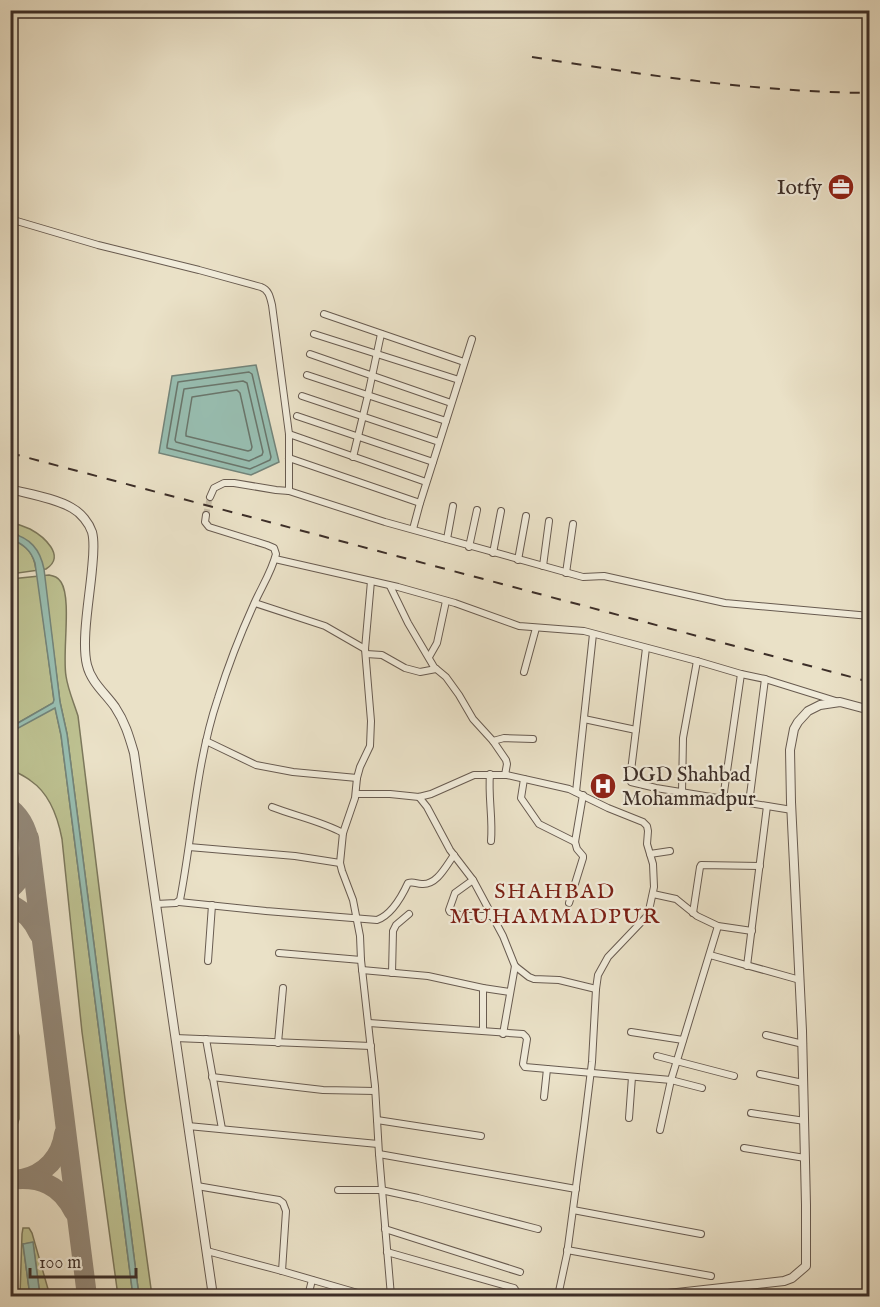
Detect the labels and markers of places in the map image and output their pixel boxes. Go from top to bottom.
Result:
office icon: Iotfy [826,172,856,202]
place label: Iotfy [777,175,823,202]
place label: DGD Shahbad Mohammadpur [622,762,756,813]
hospital icon: DGD Shahbad Mohammadpur [588,771,618,801]

